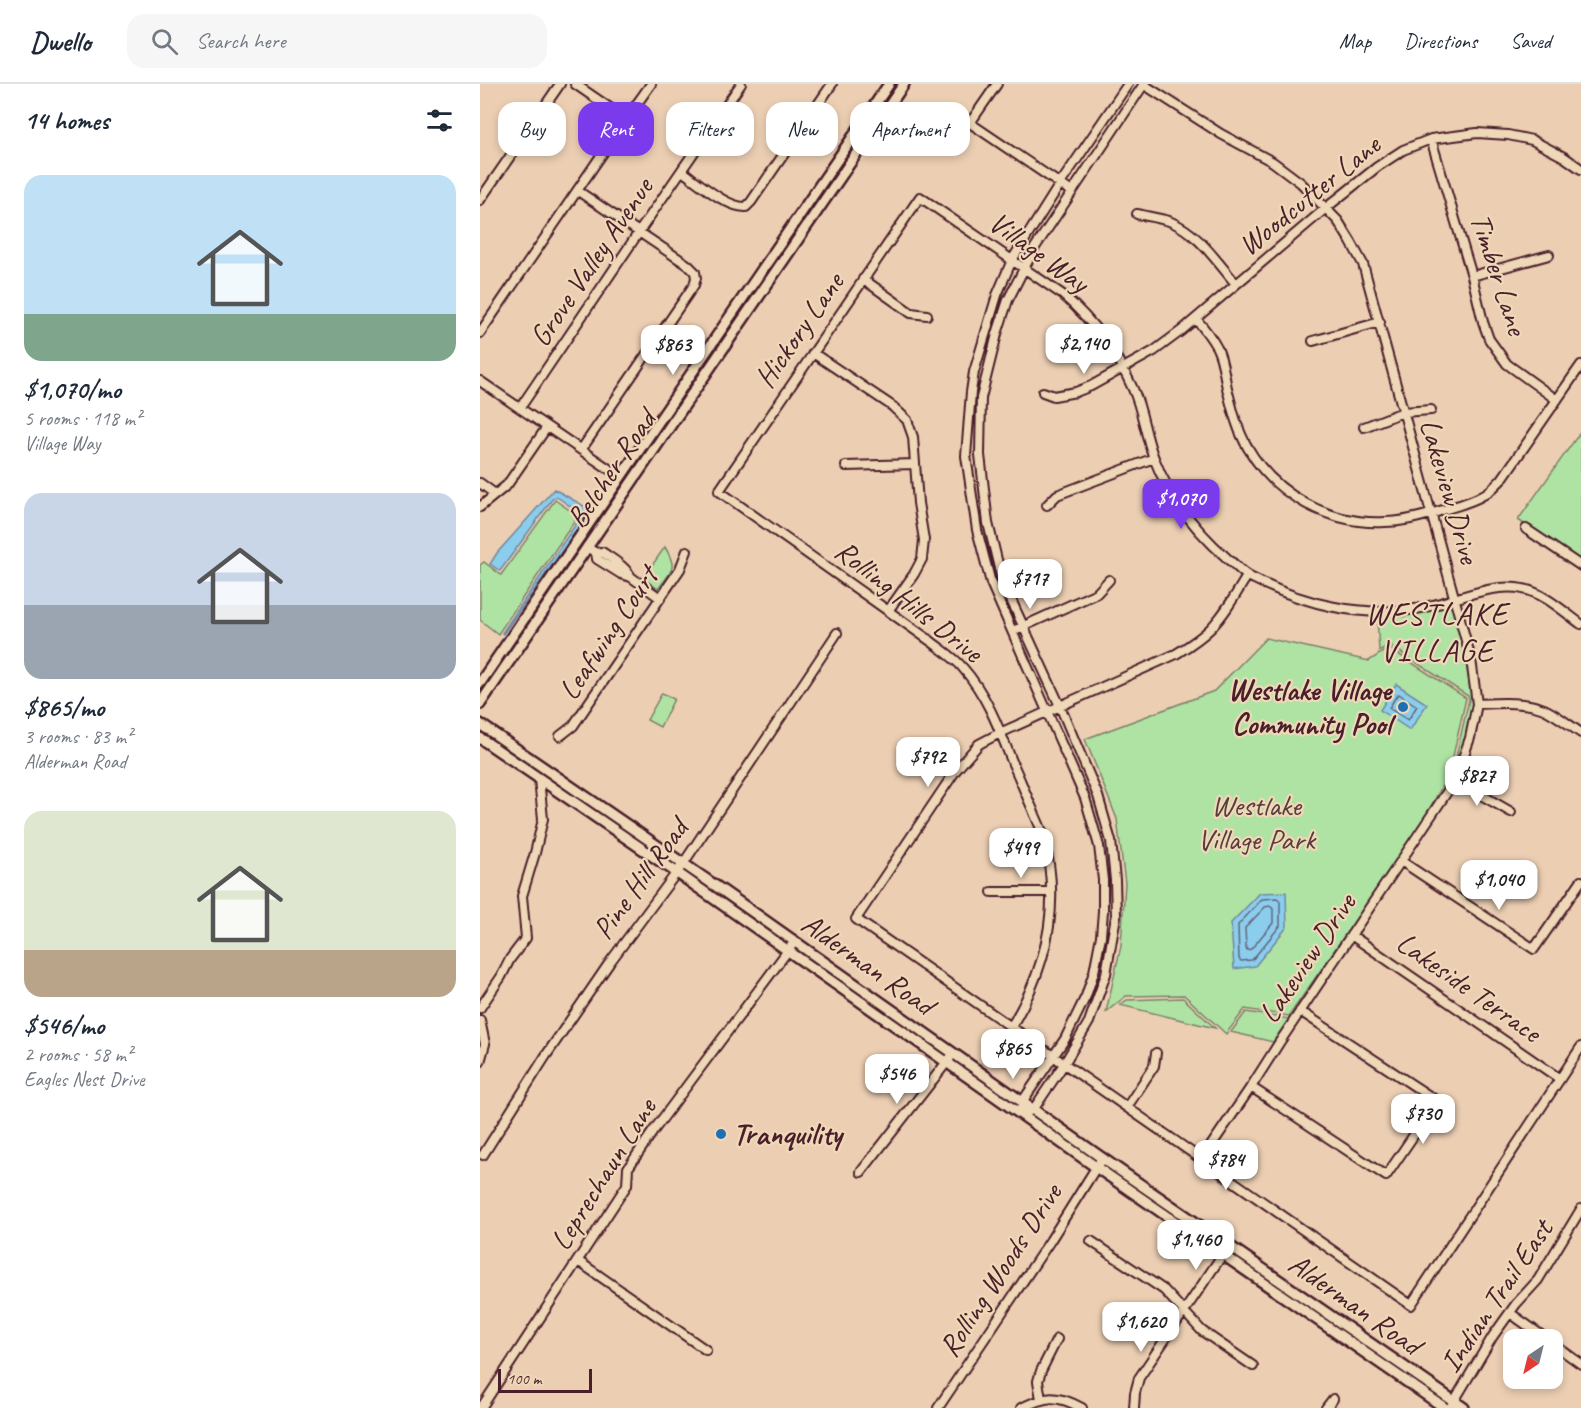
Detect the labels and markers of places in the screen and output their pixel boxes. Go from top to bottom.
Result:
pin: $2,140 [1035,324,1133,375]
pin: $863 [637,325,709,376]
pin: $1,070 [1132,479,1230,530]
pin: $717 [994,559,1066,610]
place label: Westlake Village Community Pool [1228,671,1397,744]
marker: Westlake Village Community Pool [1396,700,1410,714]
pin: $792 [892,737,964,788]
pin: $827 [1441,756,1513,807]
pin: $499 [985,828,1057,879]
pin: $1,040 [1450,860,1548,911]
pin: $865 [977,1029,1049,1080]
pin: $546 [861,1054,933,1105]
pin: $730 [1387,1094,1459,1145]
place label: Tranquility [733,1115,845,1153]
marker: Tranquility [714,1127,728,1141]
pin: $784 [1190,1140,1262,1191]
pin: $1,460 [1147,1220,1245,1271]
pin: $1,620 [1092,1302,1190,1353]

